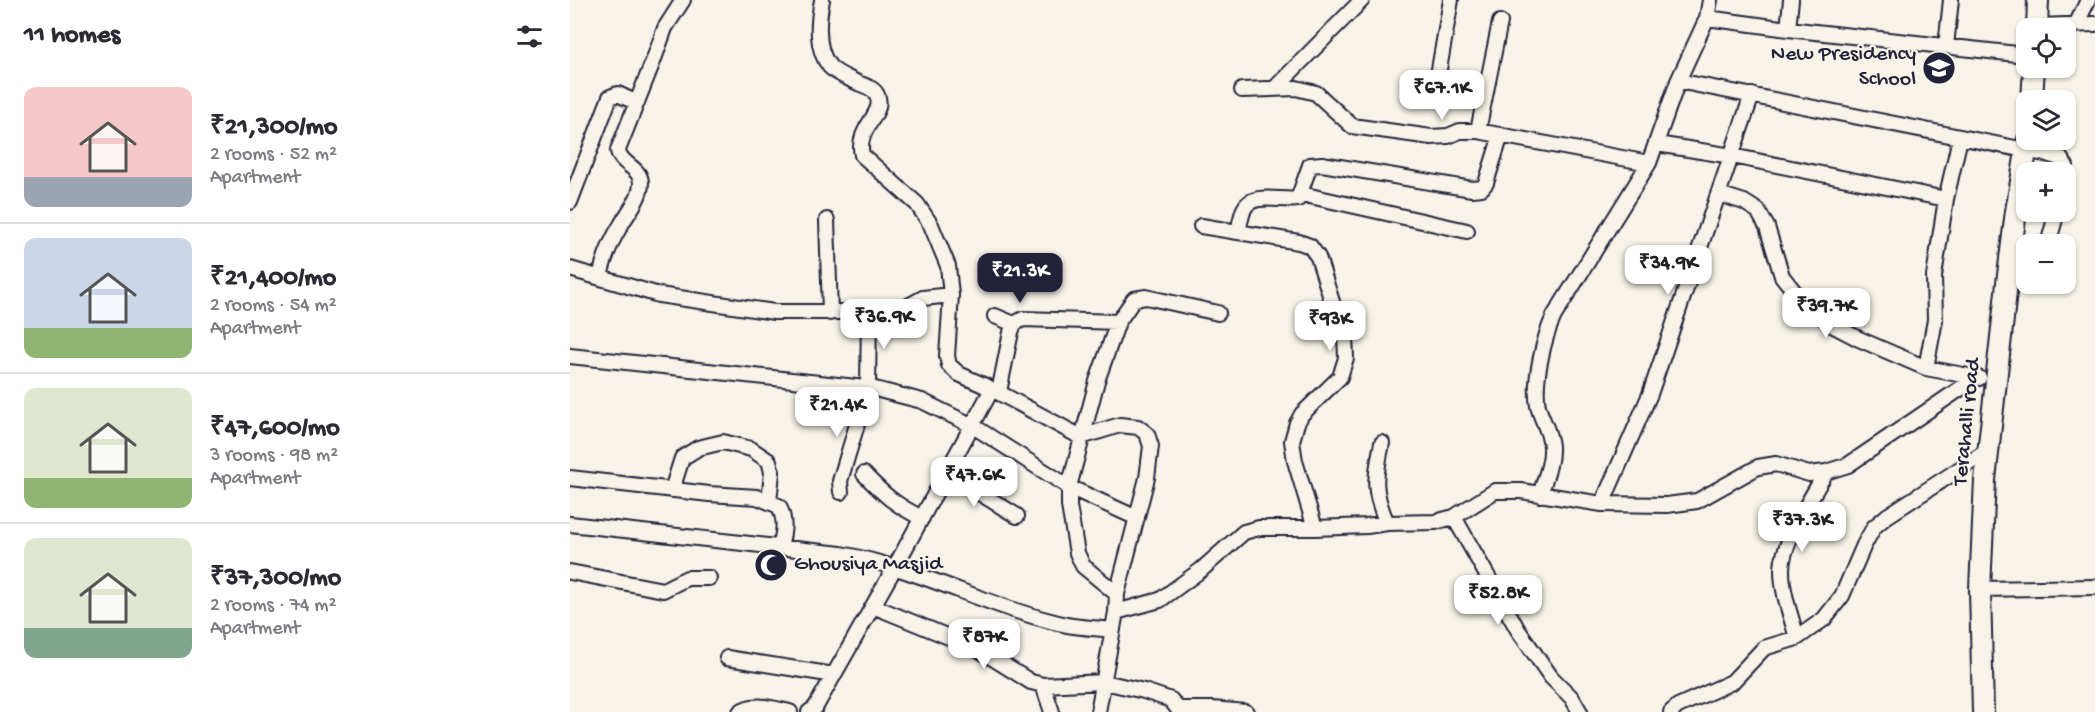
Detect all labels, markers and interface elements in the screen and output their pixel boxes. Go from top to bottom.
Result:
map controls [2016,18,2076,294]
button: locate [2016,18,2076,78]
icon: filters [513,20,546,53]
text: 11 homes [24,21,120,52]
place label: New Presidency School [1771,42,1916,93]
school or university icon: New Presidency School [1921,50,1957,86]
pin: ₹67.1K [1393,70,1491,121]
text: ₹67.1K [1413,78,1471,101]
button: layers [2016,90,2076,150]
icon: home [72,111,144,183]
text: ₹21,300/mo [210,113,338,144]
text: 2 rooms · 52 m² [210,144,337,167]
button: + [2016,162,2076,222]
text: Apartment [210,167,300,190]
button: − [2016,234,2076,294]
pin: ₹34.9K [1619,245,1717,296]
pin: ₹21.3K [971,253,1069,304]
text: ₹34.9K [1639,253,1697,276]
text: ₹21.3K [992,261,1049,284]
icon: home [72,262,144,334]
text: ₹21,400/mo [210,264,336,295]
pin: ₹39.7K [1777,288,1875,339]
text: 2 rooms · 54 m² [210,295,337,318]
text: ₹39.7K [1796,296,1856,319]
pin: ₹36.9K [835,299,933,350]
pin: ₹93K [1294,301,1366,352]
text: ₹36.9K [854,307,914,330]
text: ₹93K [1309,309,1351,332]
text: Apartment [210,318,300,341]
street label: Terahalli road [1948,355,1988,489]
pin: ₹21.4K [788,387,886,438]
text: ₹21.4K [809,395,865,418]
icon: home [72,412,144,484]
text: ₹47,600/mo [210,414,340,445]
text: 3 rooms · 98 m² [210,445,338,468]
pin: ₹47.6K [925,457,1023,508]
text: ₹47.6K [945,465,1003,488]
text: Apartment [210,468,300,491]
pin: ₹37.3K [1753,502,1851,553]
text: ₹37.3K [1772,510,1832,533]
mosque icon: Ghousiya Masjid [753,547,789,583]
place label: Ghousiya Masjid [794,552,944,578]
icon: home [72,562,144,634]
text: ₹37,300/mo [210,564,341,595]
pin: ₹52.8K [1449,575,1547,626]
text: ₹52.8K [1468,583,1528,606]
text: 2 rooms · 74 m² [210,595,336,618]
text: Apartment [210,618,300,641]
pin: ₹87K [948,619,1020,670]
text: ₹87K [962,627,1006,650]

